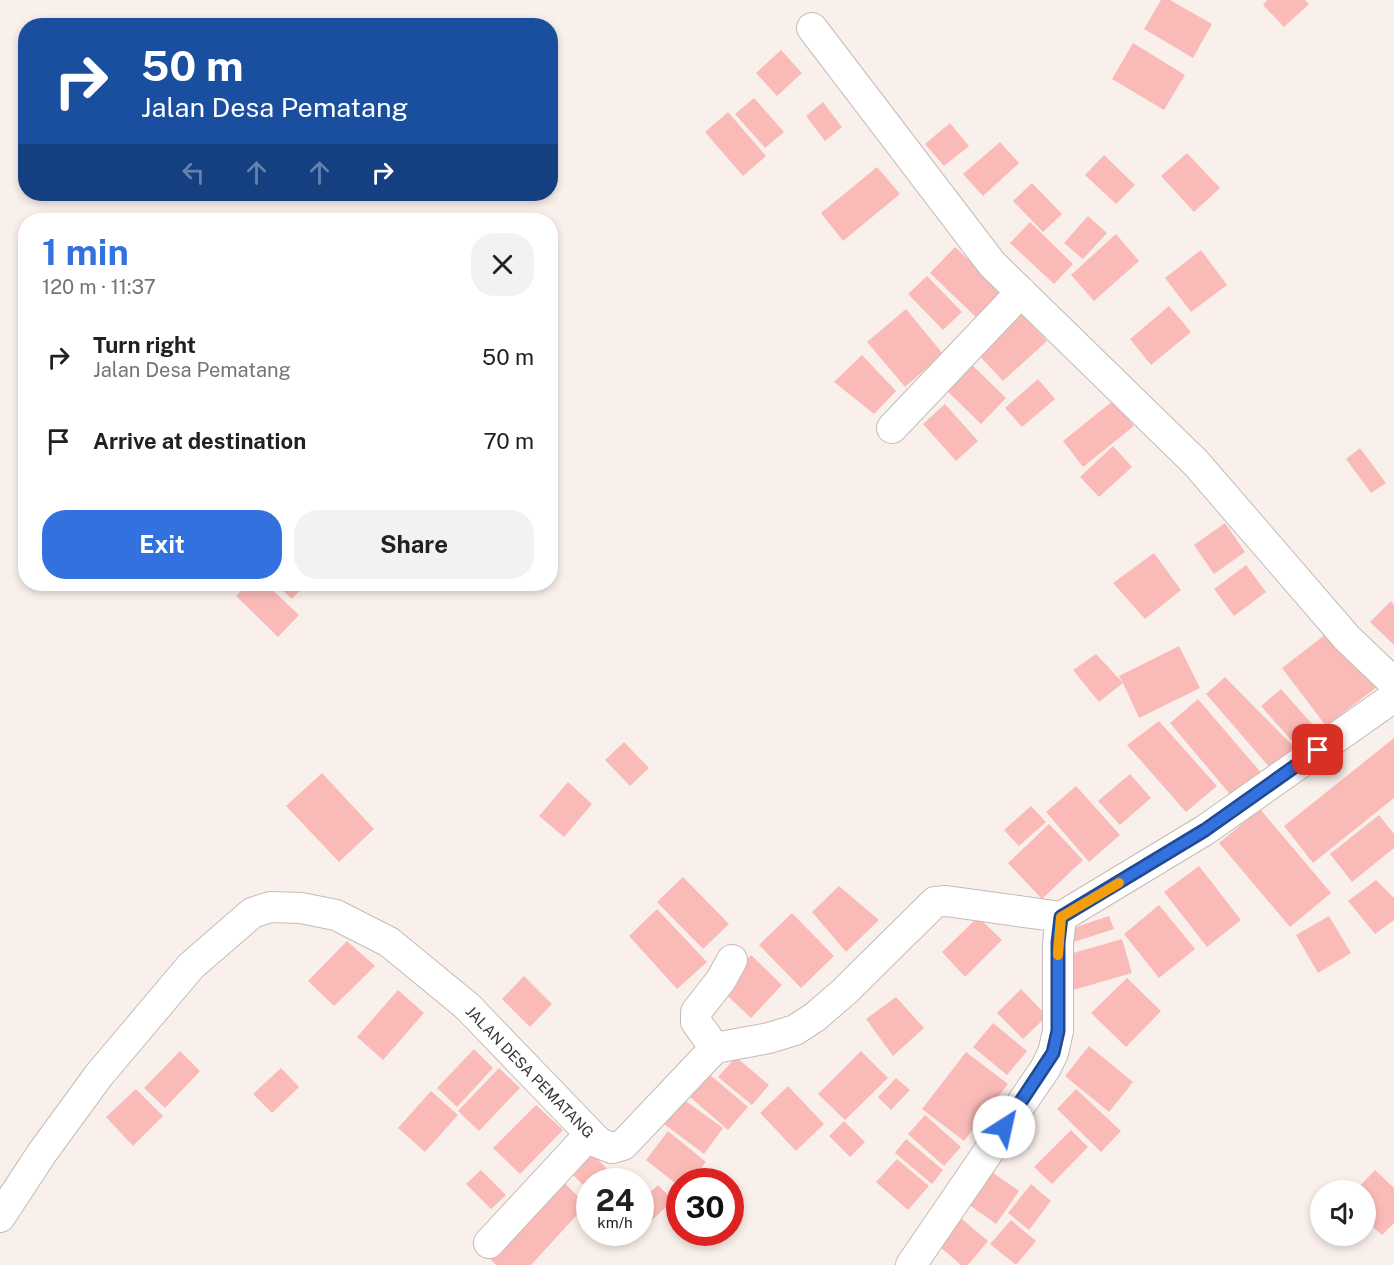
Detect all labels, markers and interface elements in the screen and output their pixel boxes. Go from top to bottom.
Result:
text: 50 m [141,41,244,90]
icon: right [42,42,120,120]
text: Jalan Desa Pematang [141,91,408,123]
icon: left [177,156,210,189]
icon: ahead [240,156,273,189]
icon: ahead [303,156,336,189]
icon: right [366,156,399,189]
text: 1 min [42,231,129,273]
button: close [471,233,534,296]
text: 120 m · 11:37 [42,275,156,299]
text: Turn right [93,332,196,358]
icon: right [42,341,75,374]
text: 50 m [482,344,534,370]
text: Jalan Desa Pematang [93,358,291,382]
icon: arrive [42,425,75,458]
text: Arrive at destination [93,428,306,454]
text: 70 m [483,428,534,454]
button: Exit [42,510,282,579]
button: Share [294,510,534,579]
pin [1292,724,1343,775]
icon: arrive [1301,733,1334,766]
street label: JALAN DESA PEMATANG [463,1003,597,1141]
position arrow [972,1095,1036,1159]
speed limit sign: 30 [666,1168,744,1246]
map controls [1310,1180,1376,1246]
button: sound [1310,1180,1376,1246]
text: 24 [596,1182,634,1218]
text: km/h [597,1214,633,1231]

